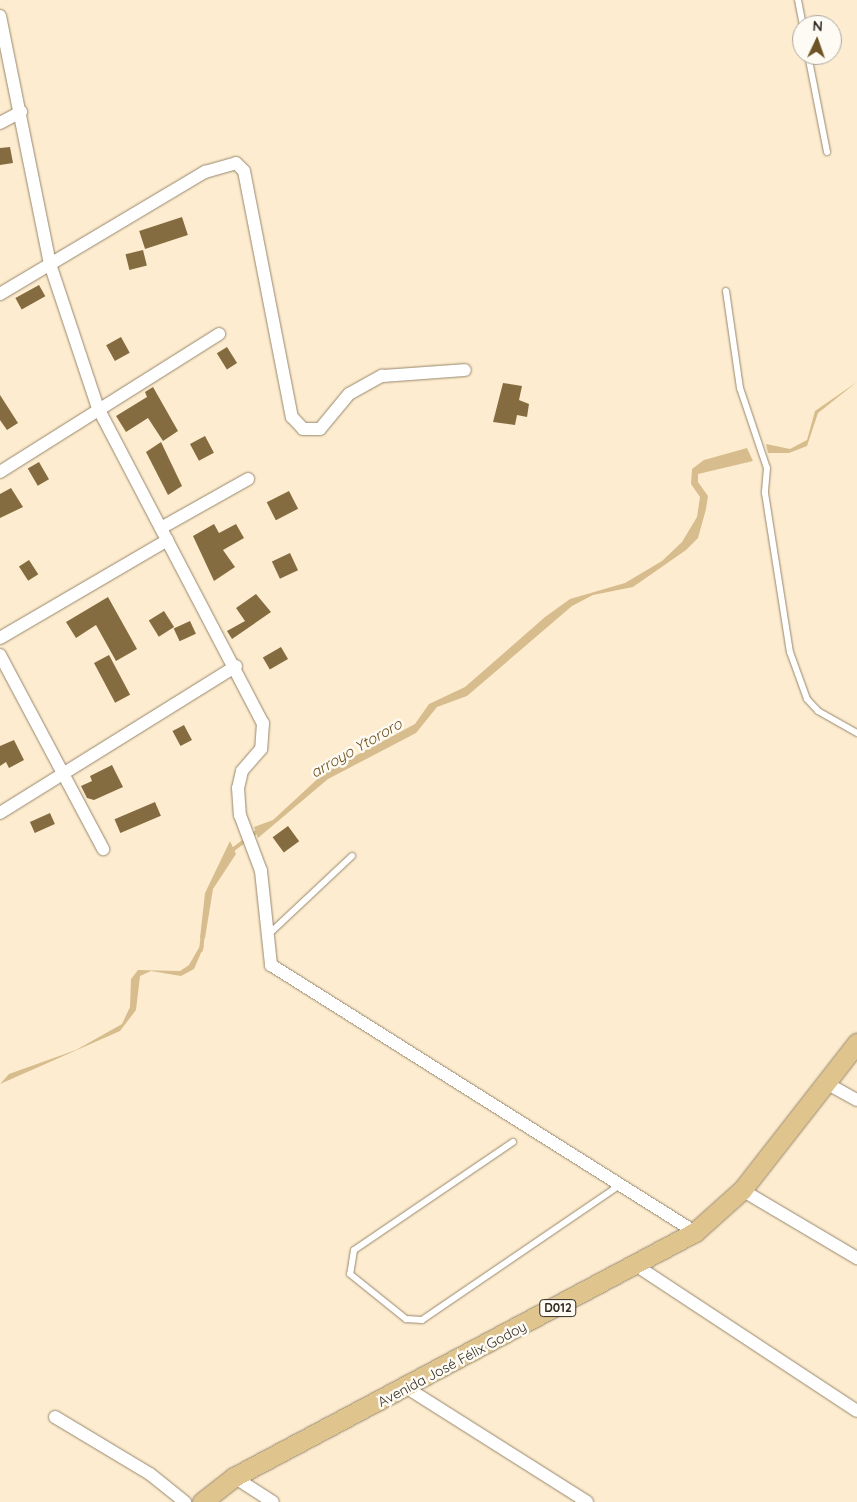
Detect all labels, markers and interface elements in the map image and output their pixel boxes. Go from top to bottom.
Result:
north arrow [792,15,842,65]
text: N [812,17,823,35]
water label: arroyo Ytororo [307,715,405,781]
road number: D012 [539,1299,577,1318]
street label: Avenida José Félix Godoy [375,1318,529,1410]

